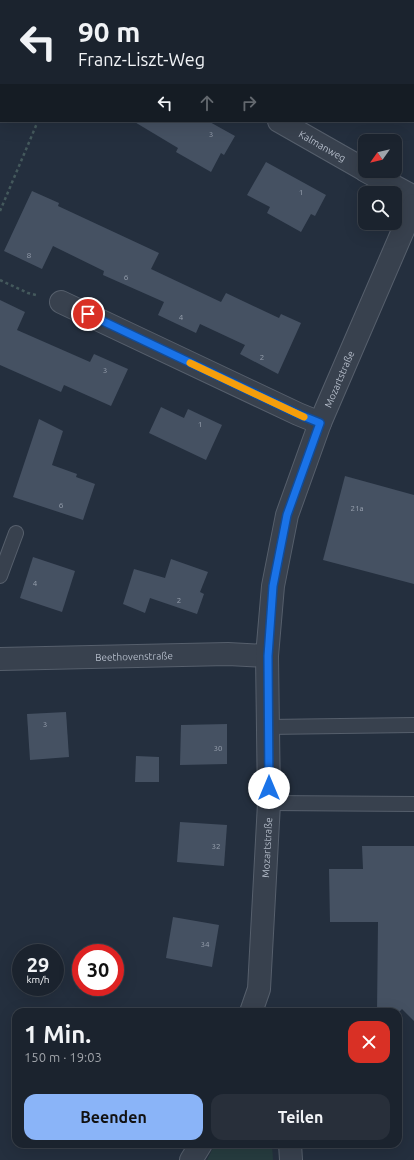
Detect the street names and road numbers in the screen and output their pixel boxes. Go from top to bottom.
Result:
street label: Kalmanweg [297,128,348,164]
street label: Mozartstraße [322,349,357,409]
street label: Beethovenstraße [95,650,173,663]
street label: Mozartstraße [260,817,274,878]

